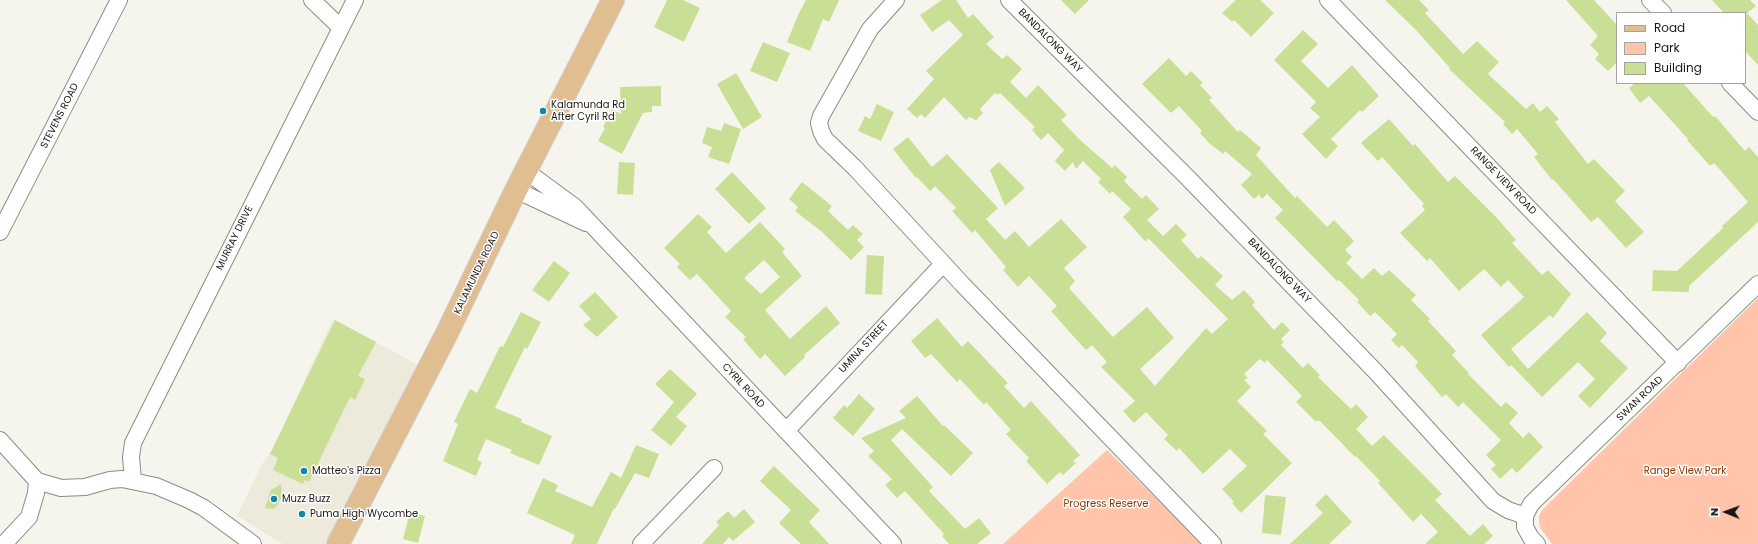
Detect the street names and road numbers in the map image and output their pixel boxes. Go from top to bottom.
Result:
street label: BANDALONG WAY [1015,6,1085,76]
street label: STEVENS ROAD [38,81,82,151]
street label: RANGE VIEW ROAD [1467,144,1539,218]
street label: MURRAY DRIVE [214,204,256,272]
street label: KALAMUNDA ROAD [452,230,502,316]
street label: BANDALONG WAY [1245,236,1313,306]
street label: UMINA STREET [837,318,891,376]
street label: CYRIL ROAD [719,361,767,411]
street label: SWAN ROAD [1614,374,1666,424]

